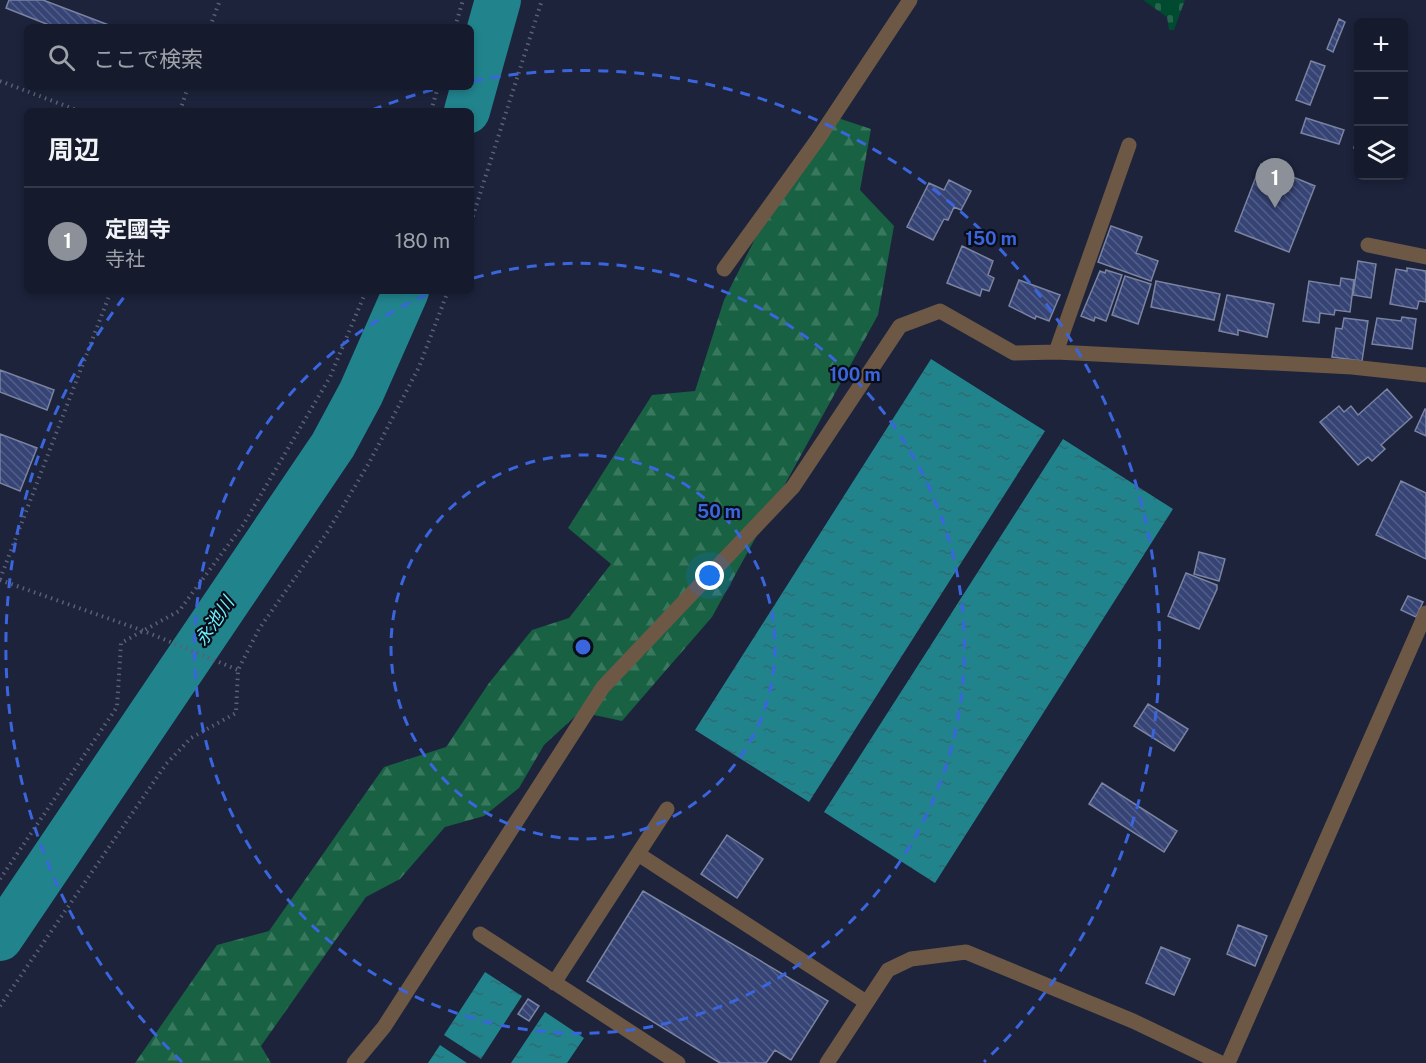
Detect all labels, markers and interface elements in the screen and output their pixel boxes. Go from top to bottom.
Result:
map controls [1354,18,1408,180]
button: + [1354,18,1408,72]
search box [24,24,474,90]
icon: search [45,41,78,74]
text: ここで検索 [93,46,203,72]
button: − [1354,72,1408,126]
button: layers [1354,126,1408,180]
text: 周辺 [48,134,100,165]
pin: 1 [1256,158,1294,208]
text: 定國寺 [105,216,171,242]
text: 150 m [965,228,1017,249]
text: 1 [63,229,72,253]
text: 180 m [395,229,450,253]
text: 寺社 [105,247,145,271]
text: 100 m [829,364,881,385]
text: 50 m [697,501,741,522]
your location [695,561,724,590]
water label: 永池川 [190,591,239,649]
centre of rings [573,637,593,657]

